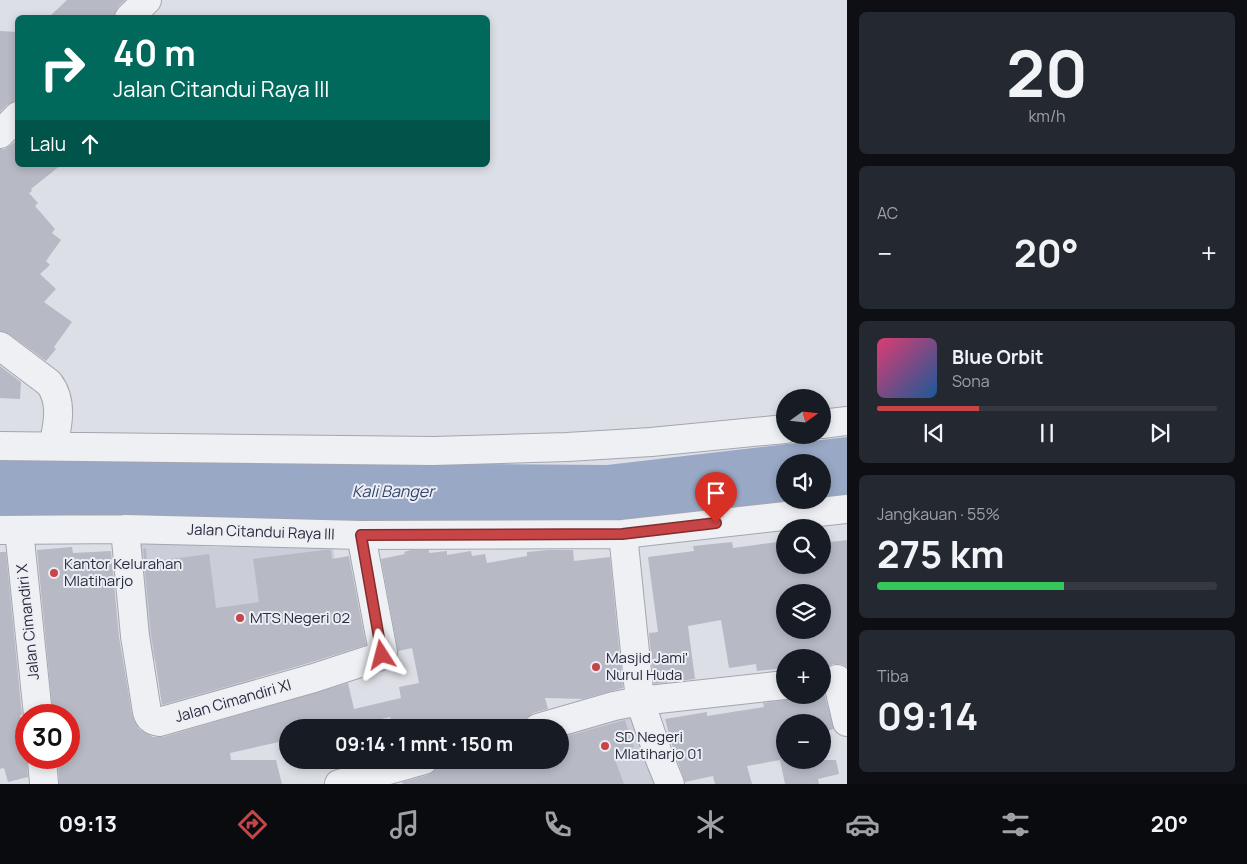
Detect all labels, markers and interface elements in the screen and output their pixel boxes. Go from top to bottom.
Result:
text: 20 [1006,28,1088,117]
text: 40 m [113,29,196,77]
icon: right [30,35,95,100]
text: Jalan Citandui Raya III [113,74,329,104]
text: km/h [1028,105,1066,127]
icon: ahead [76,130,104,158]
text: Lalu [30,131,66,157]
text: AC [877,202,898,224]
text: 20° [1014,226,1079,278]
text: − [877,234,892,272]
text: + [1201,234,1217,272]
text: Blue Orbit [952,344,1044,370]
text: Sona [952,370,990,392]
north arrow [776,389,831,444]
map controls [776,389,831,769]
icon: previous [920,419,948,447]
icon: pause [1033,419,1061,447]
icon: next [1146,419,1174,447]
button: sound [776,454,831,509]
pin [695,472,737,523]
icon: arrive [702,479,730,507]
water label: Kali Banger [352,480,436,502]
text: Jangkauan · 55% [877,503,1000,525]
street label: Jalan Citandui Raya III [187,518,335,545]
button: search [776,519,831,574]
text: 275 km [877,527,1004,579]
place label: Kantor Kelurahan Mlatiharjo [64,553,182,591]
street label: Jalan Cimandiri X [11,563,44,681]
marker: Kantor Kelurahan Mlatiharjo [48,567,60,579]
button: layers [776,584,831,639]
place label: MTS Negeri 02 [250,607,350,628]
marker: MTS Negeri 02 [234,612,246,624]
position arrow [355,628,407,680]
place label: Masjid Jami' Nurul Huda [606,647,688,685]
button: + [776,649,831,704]
marker: Masjid Jami' Nurul Huda [590,661,602,673]
text: Tiba [877,665,909,687]
street label: Jalan Cimandiri XI [172,674,293,727]
text: 09:14 [877,689,978,741]
speed limit sign: 30 [15,704,80,769]
button: − [776,714,831,769]
place label: SD Negeri Mlatiharjo 01 [615,726,702,764]
text: 09:14 · 1 mnt · 150 m [335,731,513,757]
marker: SD Negeri Mlatiharjo 01 [599,740,611,752]
icon: directions [235,807,270,842]
icon: music [387,807,422,842]
icon: phone [540,807,575,842]
icon: climate [693,807,728,842]
icon: car [845,807,880,842]
icon: filters [998,807,1033,842]
text: 09:13 [59,809,117,839]
text: 20° [1151,809,1188,839]

